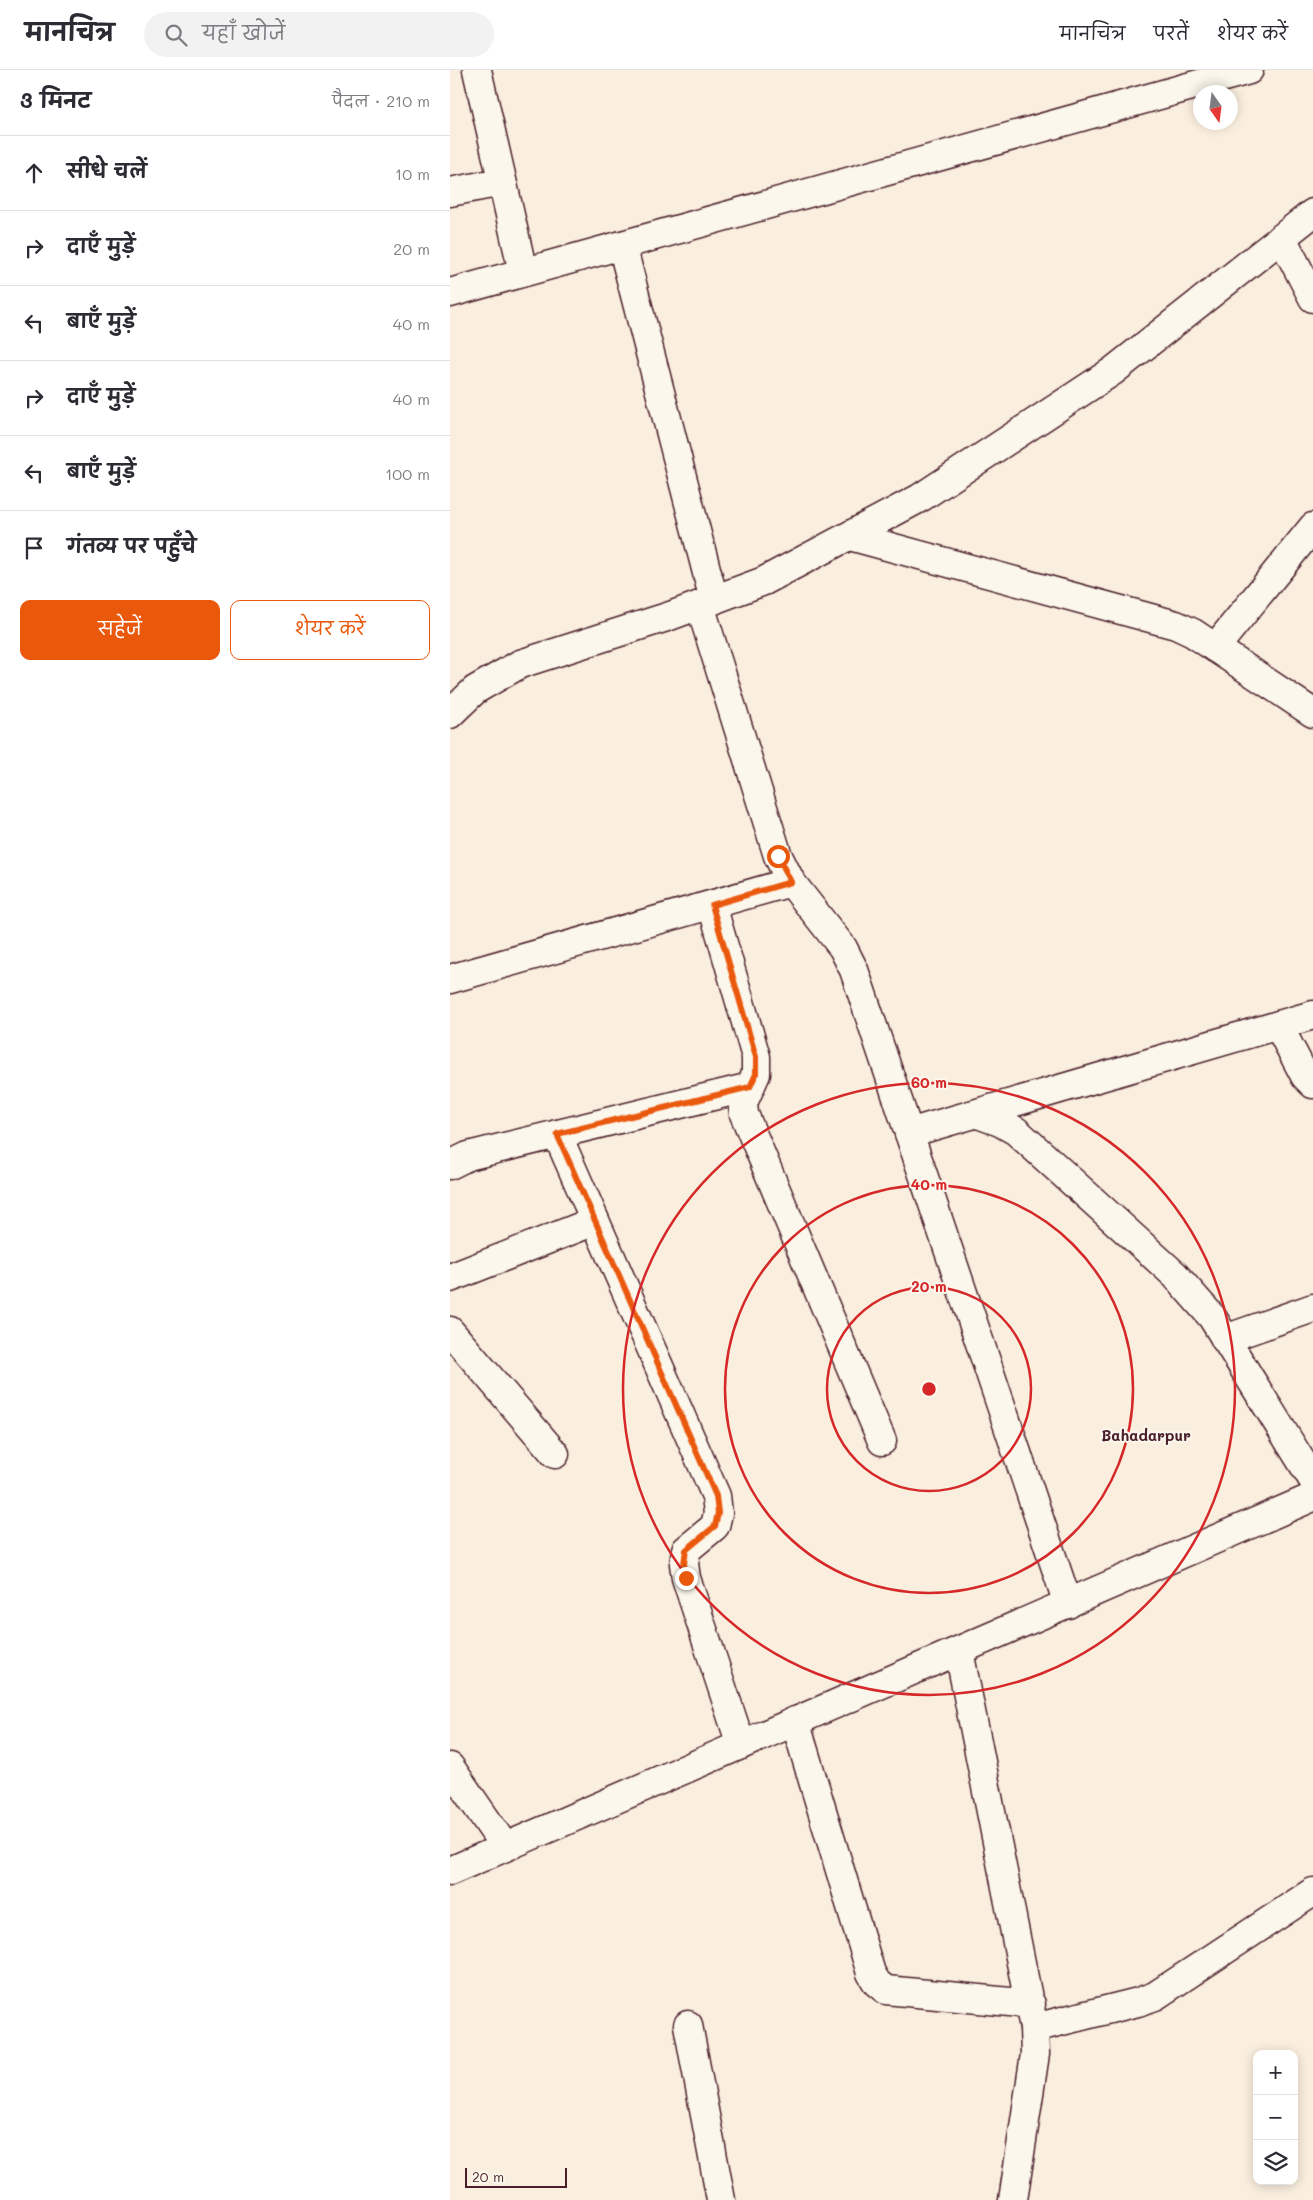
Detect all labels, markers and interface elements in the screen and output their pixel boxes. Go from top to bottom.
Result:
search box [144,12,494,57]
text: मानचित्र [25,16,114,47]
text: यहाँ खोजें [202,20,285,45]
icon: search [162,21,190,49]
text: मानचित्र [1059,21,1125,45]
text: परतें [1153,21,1189,45]
text: शेयर करें [1217,21,1288,45]
north arrow [1193,85,1238,130]
text: 3 मिनट [20,86,91,113]
text: पैदल · 210 m [332,90,430,111]
text: सीधे चलें [67,158,147,183]
icon: ahead [20,159,48,187]
text: 10 m [395,163,430,184]
text: दाएँ मुड़ें [67,233,135,258]
icon: right [20,234,48,262]
text: 20 m [393,238,430,259]
text: बाएँ मुड़ें [67,308,136,333]
icon: left [20,309,48,337]
text: 40 m [393,313,430,334]
text: दाएँ मुड़ें [67,383,135,408]
icon: right [20,384,48,412]
text: 40 m [393,388,430,409]
text: बाएँ मुड़ें [67,458,136,483]
icon: left [20,459,48,487]
text: 100 m [385,463,430,484]
text: गंतव्य पर पहुँचे [67,533,196,558]
icon: arrive [20,534,48,562]
button: सहेजें [20,600,220,660]
button: शेयर करें [230,600,430,660]
route start [767,845,790,868]
text: 60 m [911,1072,947,1092]
text: 40 m [911,1174,947,1194]
text: 20 m [911,1276,947,1296]
centre of rings [920,1380,938,1398]
district label: Bahadarpur [1101,1425,1191,1445]
route end [675,1567,698,1590]
map controls [1253,2050,1298,2185]
button: + [1253,2050,1298,2095]
button: − [1253,2095,1298,2140]
button: layers [1253,2140,1298,2185]
scale bar [465,2165,568,2188]
text: 20 m [472,2167,504,2186]

